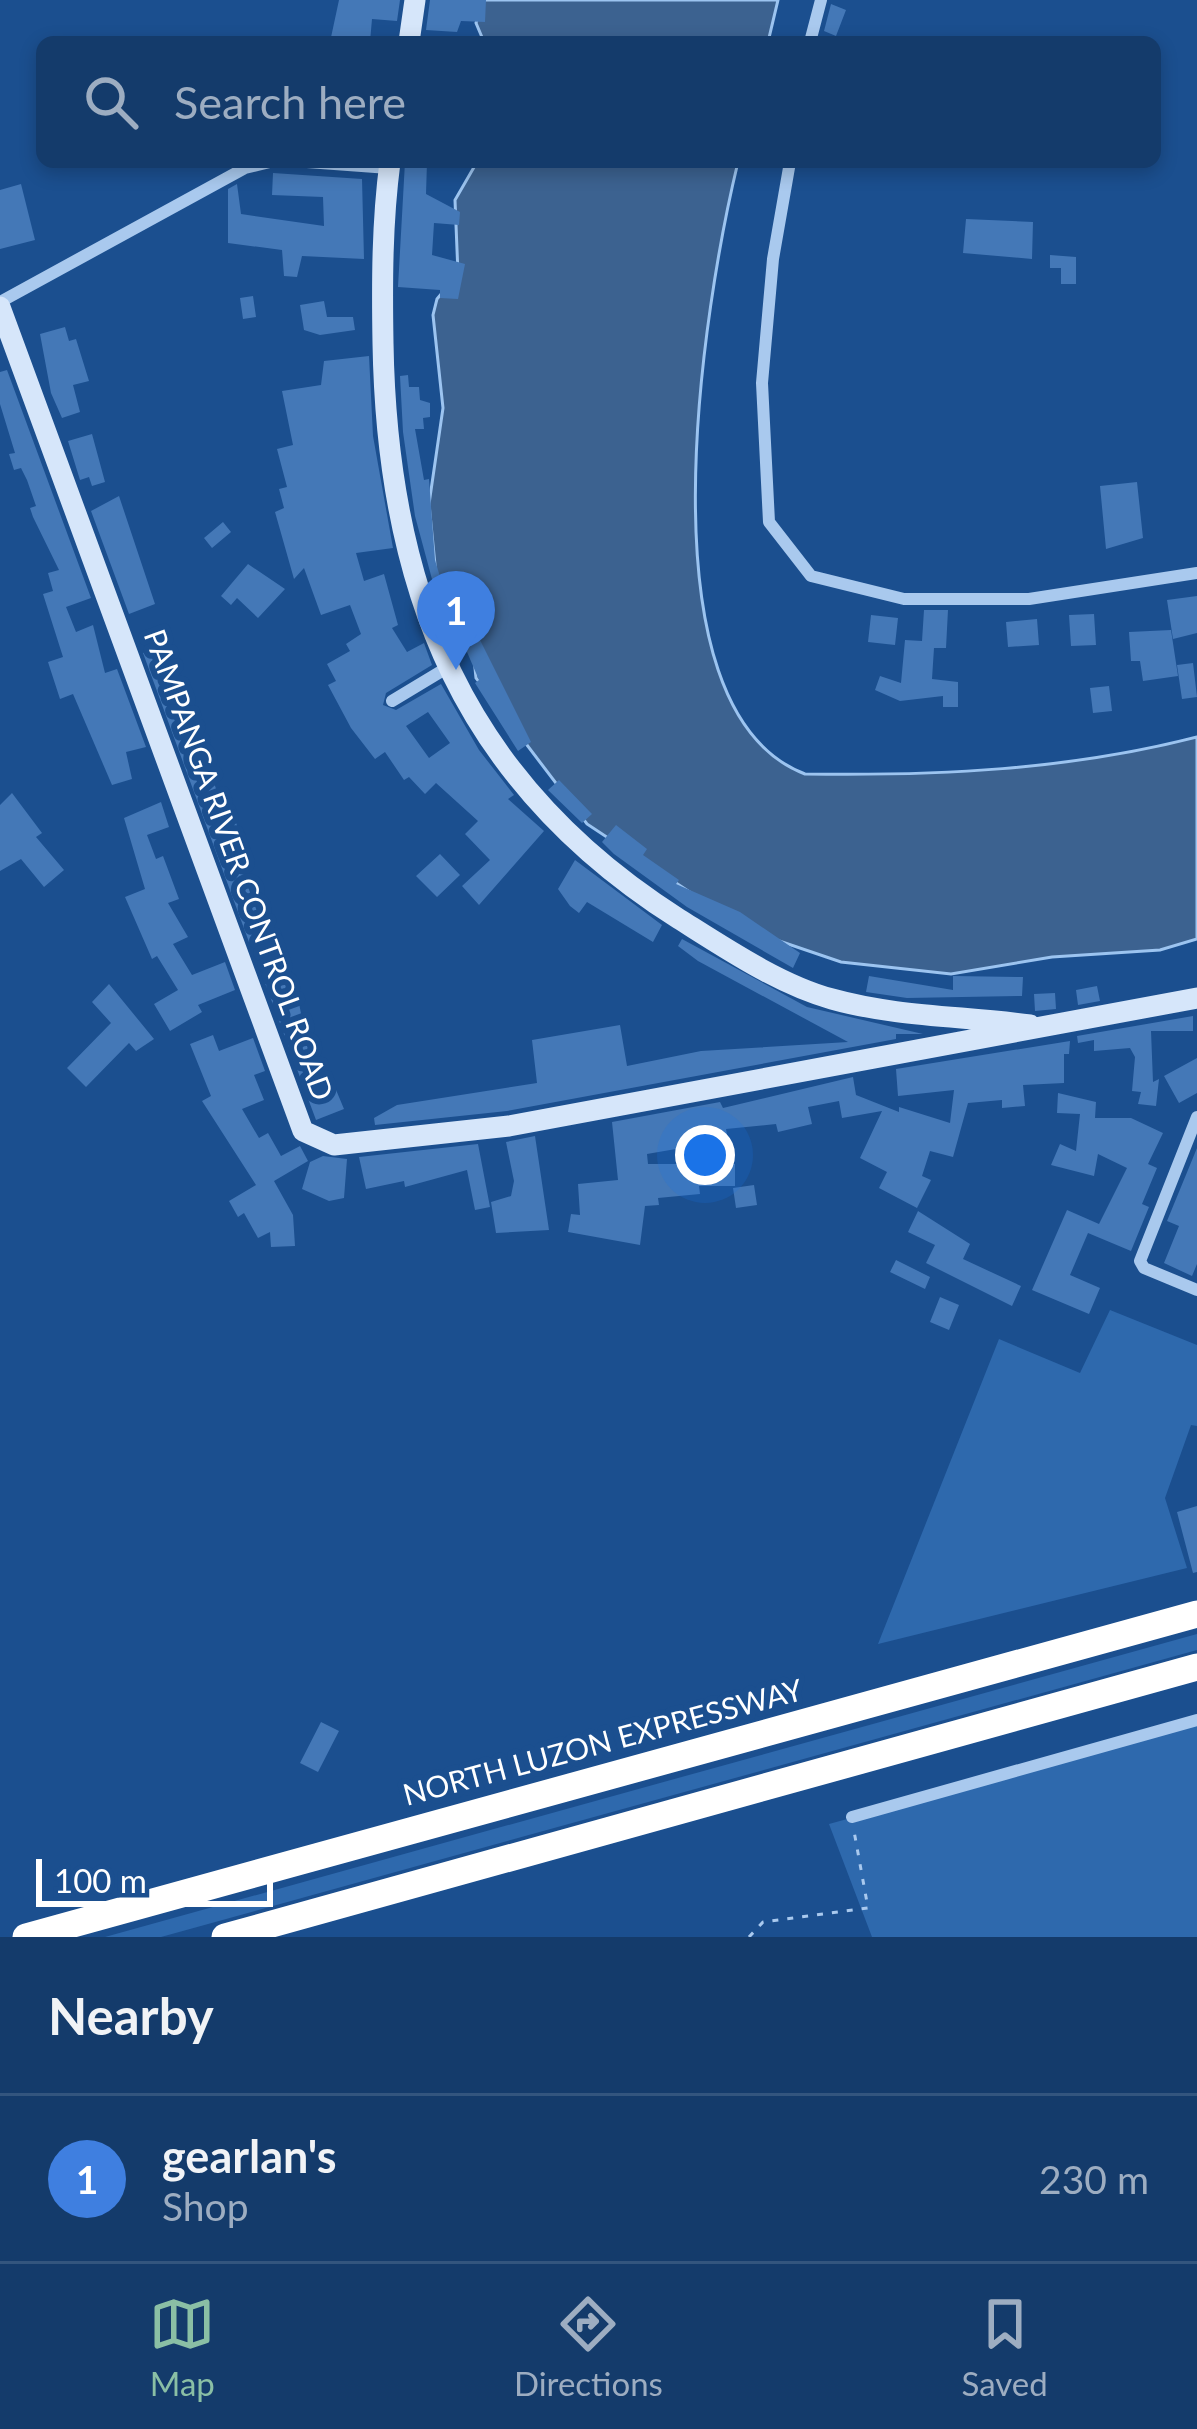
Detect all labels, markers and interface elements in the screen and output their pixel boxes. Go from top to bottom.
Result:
search box [36,36,1161,168]
icon: search [78,69,144,135]
text: Search here [174,75,406,129]
pin: 1 [417,571,495,670]
street label: PAMPANGA RIVER CONTROL ROAD [138,624,342,1105]
your location [675,1125,735,1185]
street label: NORTH LUZON EXPRESSWAY [399,1670,807,1812]
scale bar [36,1853,273,1906]
text: 100 m [54,1860,147,1900]
text: Nearby [48,1985,214,2046]
text: gearlan's [162,2129,337,2183]
text: 1 [76,2156,98,2202]
text: 230 m [1039,2156,1149,2202]
text: Shop [162,2183,249,2229]
tab: Map [149,2291,215,2403]
tab: Directions [514,2291,663,2403]
tab: Saved [961,2291,1048,2403]

